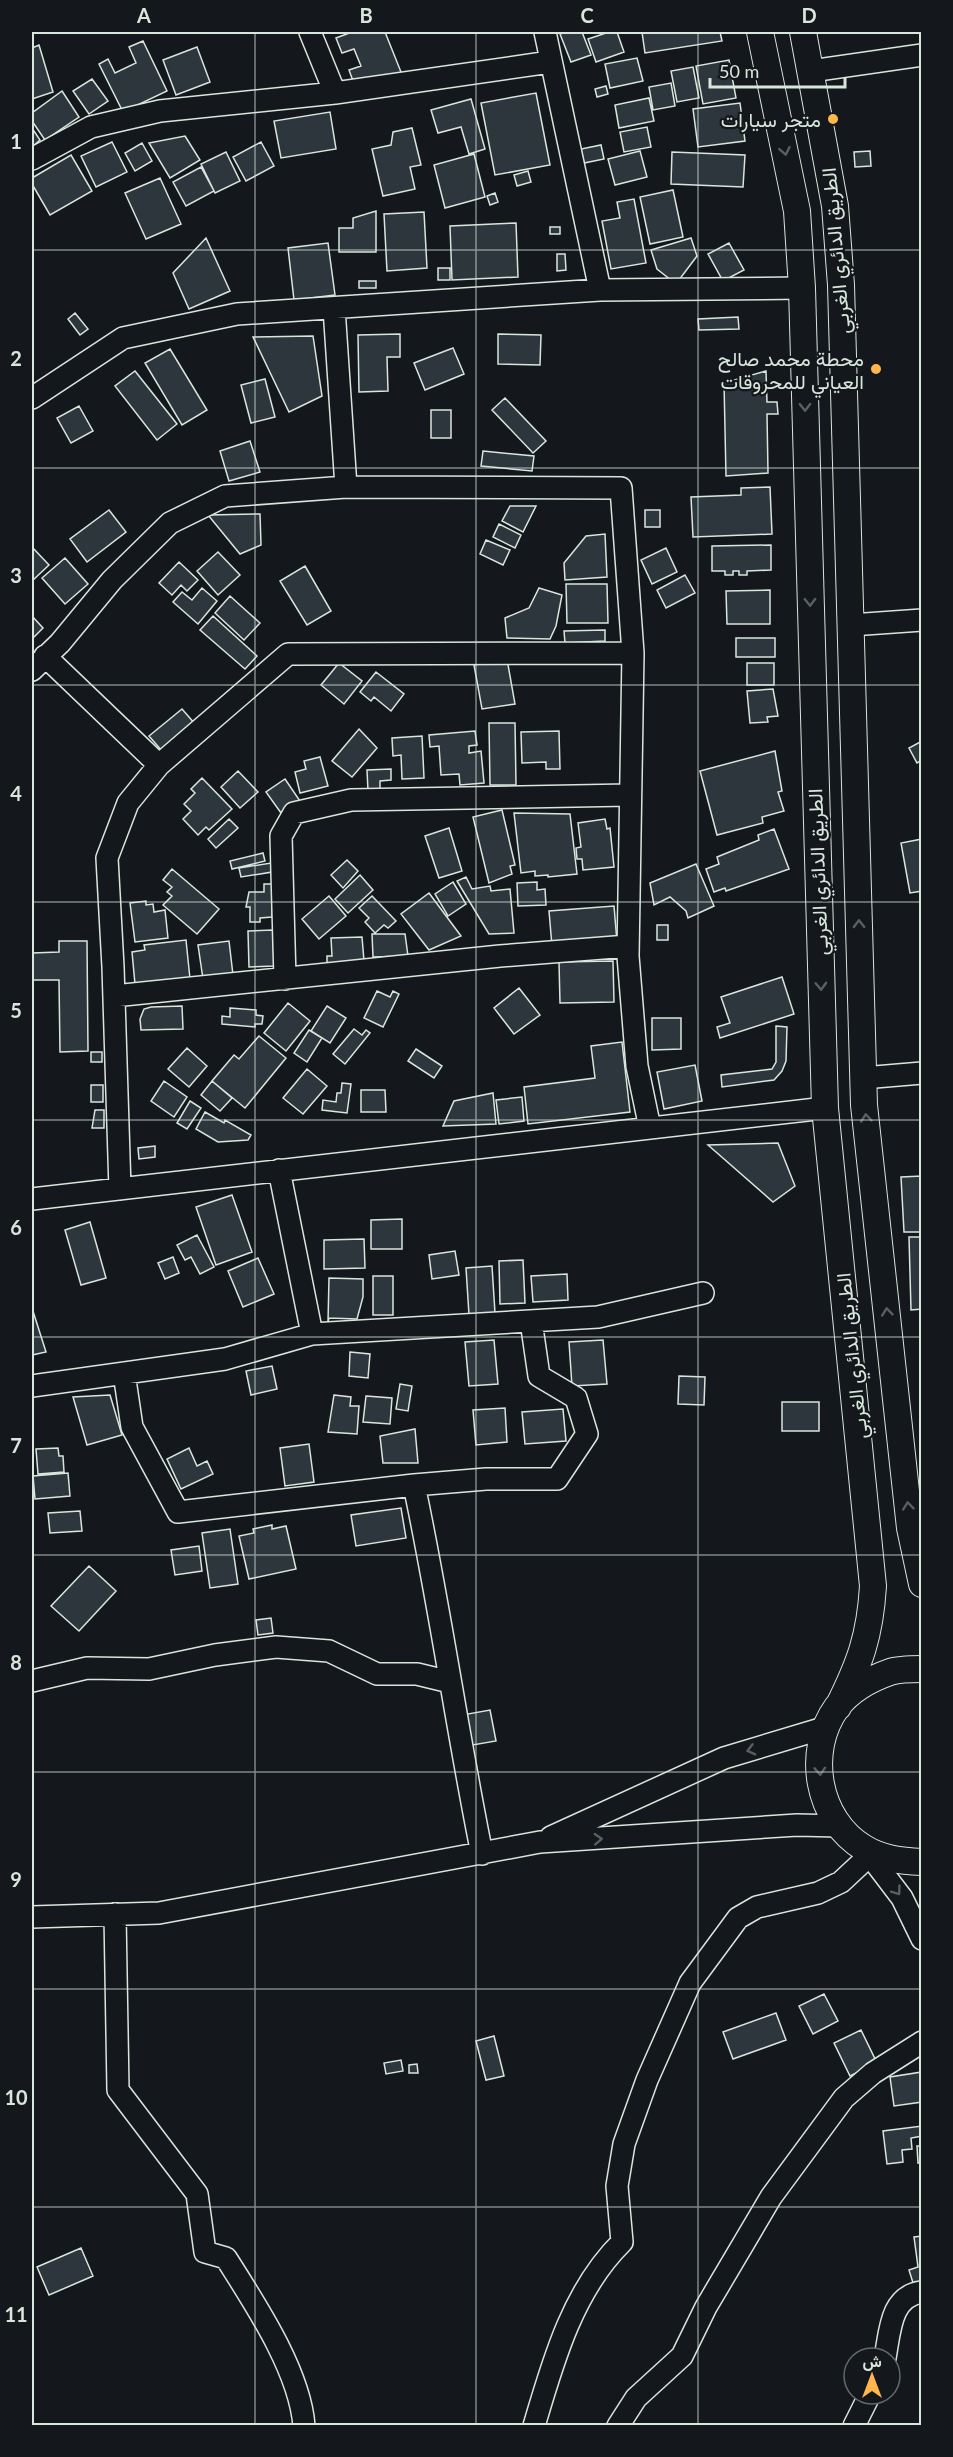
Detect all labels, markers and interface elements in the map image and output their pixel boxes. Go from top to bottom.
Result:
text: A [136,3,151,27]
text: B [359,3,373,27]
text: C [580,3,594,27]
text: D [801,3,817,27]
scale bar [710,51,845,89]
text: 50 m [719,60,759,82]
place label: متجر سيارات [721,107,821,133]
marker: متجر سيارات [826,112,840,126]
text: 1 [10,129,22,153]
one-way arrow [777,145,790,155]
street label: الطريق الدائري الغربي [816,166,860,335]
text: 2 [10,346,22,370]
place label: محطة محمد صالح العياني للمحروقات [718,346,864,399]
marker: محطة محمد صالح العياني للمحروقات [869,362,883,376]
one-way arrow [799,403,811,412]
text: 3 [10,563,22,587]
one-way arrow [804,598,816,607]
text: 4 [10,781,22,805]
street label: الطريق الدائري الغربي [802,788,838,956]
one-way arrow [853,919,865,928]
one-way arrow [814,981,827,990]
text: 5 [10,998,22,1022]
one-way arrow [860,1114,872,1123]
text: 6 [10,1215,22,1239]
street label: الطريق الدائري الغربي [830,1271,878,1440]
one-way arrow [881,1308,894,1317]
text: 7 [10,1433,22,1457]
one-way arrow [902,1502,915,1511]
text: 8 [10,1650,22,1674]
one-way arrow [746,1743,757,1755]
one-way arrow [813,1766,826,1775]
one-way arrow [594,1833,603,1846]
text: 9 [10,1867,22,1891]
one-way arrow [889,1884,900,1895]
text: 10 [4,2085,28,2109]
text: 11 [4,2302,28,2326]
north arrow [842,2346,902,2406]
text: ش [862,2351,882,2371]

